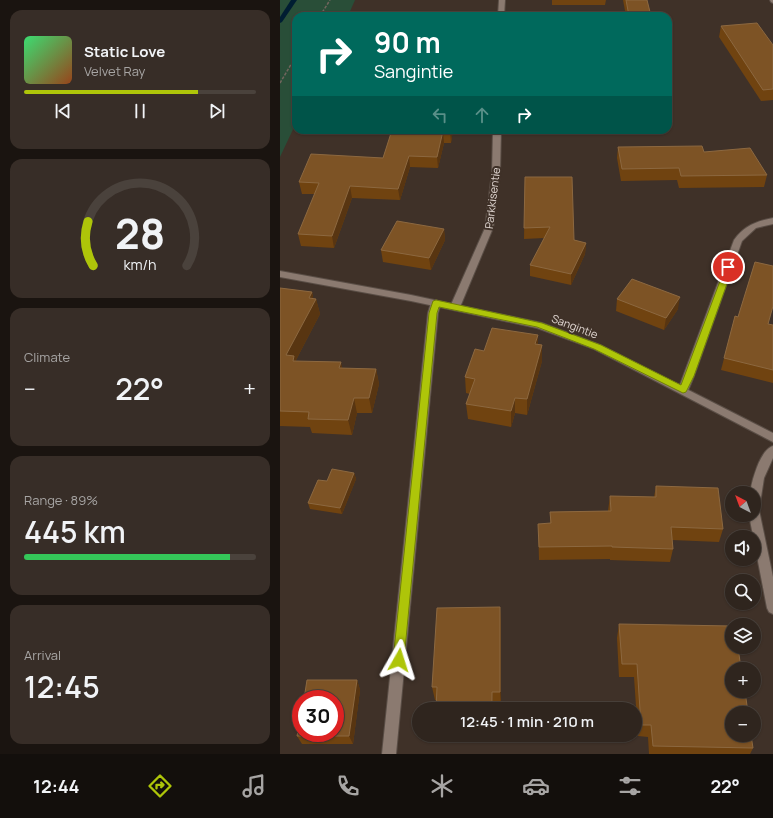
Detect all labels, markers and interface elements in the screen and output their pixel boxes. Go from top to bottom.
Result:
text: 90 m [374,23,441,61]
icon: right [308,28,360,80]
text: Static Love [84,41,165,62]
text: Sangintie [374,59,453,83]
text: Velvet Ray [84,62,145,80]
icon: previous [52,100,74,122]
icon: pause [129,100,151,122]
icon: next [206,100,228,122]
icon: left [429,104,451,126]
icon: ahead [471,104,493,126]
icon: right [513,104,535,126]
street label: Parkkisentie [481,166,503,230]
text: 28 [115,205,165,261]
pin [711,250,745,284]
text: km/h [123,255,157,274]
icon: arrive [717,256,739,278]
street label: Sangintie [550,310,601,342]
text: Climate [24,348,70,366]
text: 22° [115,368,164,409]
text: − [24,374,36,404]
text: + [243,374,256,404]
north arrow [725,486,761,522]
map controls [725,486,761,742]
text: Range · 89% [24,491,98,509]
text: 445 km [24,511,126,552]
button: sound [725,530,761,566]
button: search [725,574,761,610]
button: layers [725,618,761,654]
position arrow [378,639,420,681]
text: Arrival [24,646,61,664]
button: + [725,662,761,698]
text: 12:45 [24,666,100,707]
speed limit sign: 30 [292,690,344,742]
button: − [725,706,761,742]
text: 12:45 · 1 min · 210 m [460,711,594,732]
icon: directions [146,772,174,800]
icon: music [240,772,268,800]
icon: phone [334,772,362,800]
icon: climate [428,772,456,800]
icon: car [522,772,550,800]
icon: filters [616,772,644,800]
text: 12:44 [33,774,80,798]
text: 22° [710,774,740,798]

